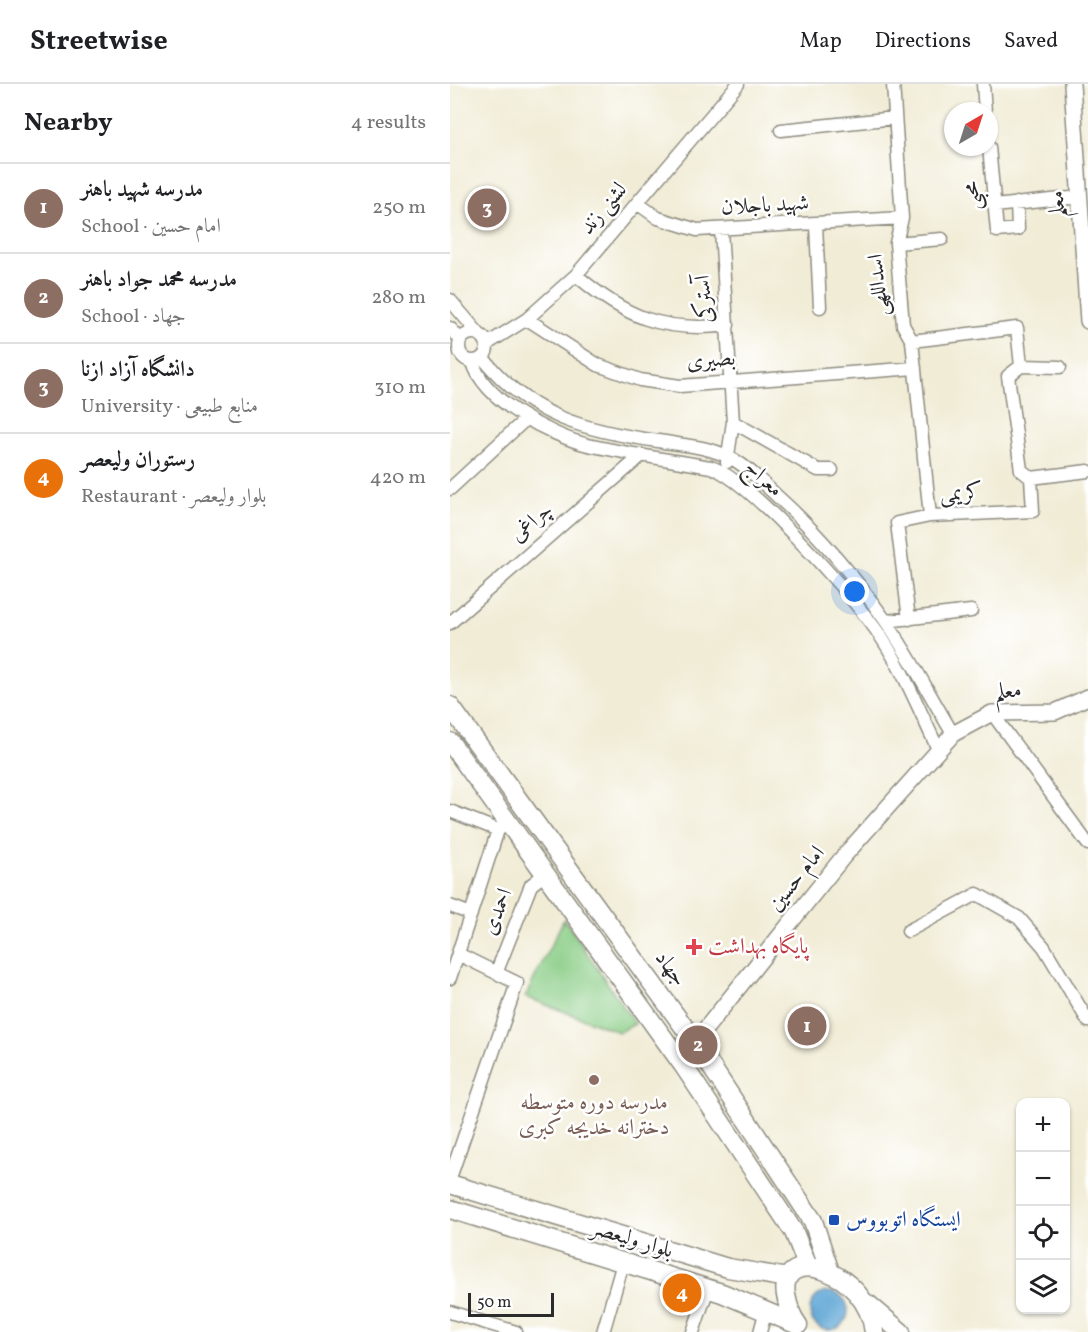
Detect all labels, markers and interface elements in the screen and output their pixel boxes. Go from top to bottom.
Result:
text: Streetwise [30,22,168,61]
text: Map [800,27,842,56]
text: Directions [875,27,971,56]
text: Saved [1004,27,1058,56]
north arrow [944,102,998,156]
text: Nearby [24,105,113,141]
text: 4 results [351,109,426,137]
text: مدرسه شهید باهنر [81,175,203,206]
street label: لشنی زند [573,176,635,242]
street label: محبی [956,179,991,212]
pin: 3 [468,186,507,230]
street label: شهید باجلان [720,188,810,224]
street label: معلم [1042,189,1079,218]
text: 1 [39,194,48,222]
text: 250 m [372,194,426,222]
text: School · امام حسین [81,213,221,241]
street label: اسداللهی [861,253,897,317]
text: مدرسه محمد جواد باهنر [81,265,237,296]
street label: آسترکی [688,272,722,324]
text: 2 [38,284,49,312]
text: 280 m [371,284,426,312]
text: School · جهاد [81,303,186,331]
street label: بصیری [685,343,737,379]
text: دانشگاه آزاد ازنا [81,355,195,386]
text: 3 [38,374,49,402]
text: 310 m [374,374,426,402]
text: University · منابع طبیعی [81,393,258,421]
text: رستوران ولیعصر [81,445,195,476]
street label: معراج [735,453,790,507]
text: 4 [37,464,50,492]
text: 420 m [370,464,426,492]
street label: کریمی [939,477,983,511]
text: Restaurant · بلوار ولیعصر [81,483,266,511]
street label: چراغی [504,496,560,550]
your location [840,577,869,606]
street label: معلم [993,675,1023,714]
street label: امام حسین [761,840,835,920]
street label: احمدی [475,884,521,940]
place label: پایگاه بهداشت [708,932,810,963]
marker: پایگاه بهداشت [685,938,703,956]
street label: جهاد [646,945,694,993]
pin: 1 [788,1004,826,1048]
pin: 2 [678,1022,718,1068]
marker: مدرسه دوره متوسطه دخترانه خدیجه کبری [587,1073,601,1087]
place label: مدرسه دوره متوسطه دخترانه خدیجه کبری [519,1088,669,1144]
map controls [1016,1098,1070,1314]
button: + [1016,1098,1070,1152]
button: − [1016,1152,1070,1206]
place label: ایستگاه اتوبووس [846,1205,961,1236]
button: locate [1016,1206,1070,1260]
street label: بلوار ولیعصر [585,1212,677,1267]
marker: ایستگاه اتوبووس [827,1213,841,1227]
button: layers [1016,1260,1070,1314]
pin: 4 [662,1270,702,1316]
scale bar [468,1290,554,1318]
text: 50 m [477,1292,511,1314]

